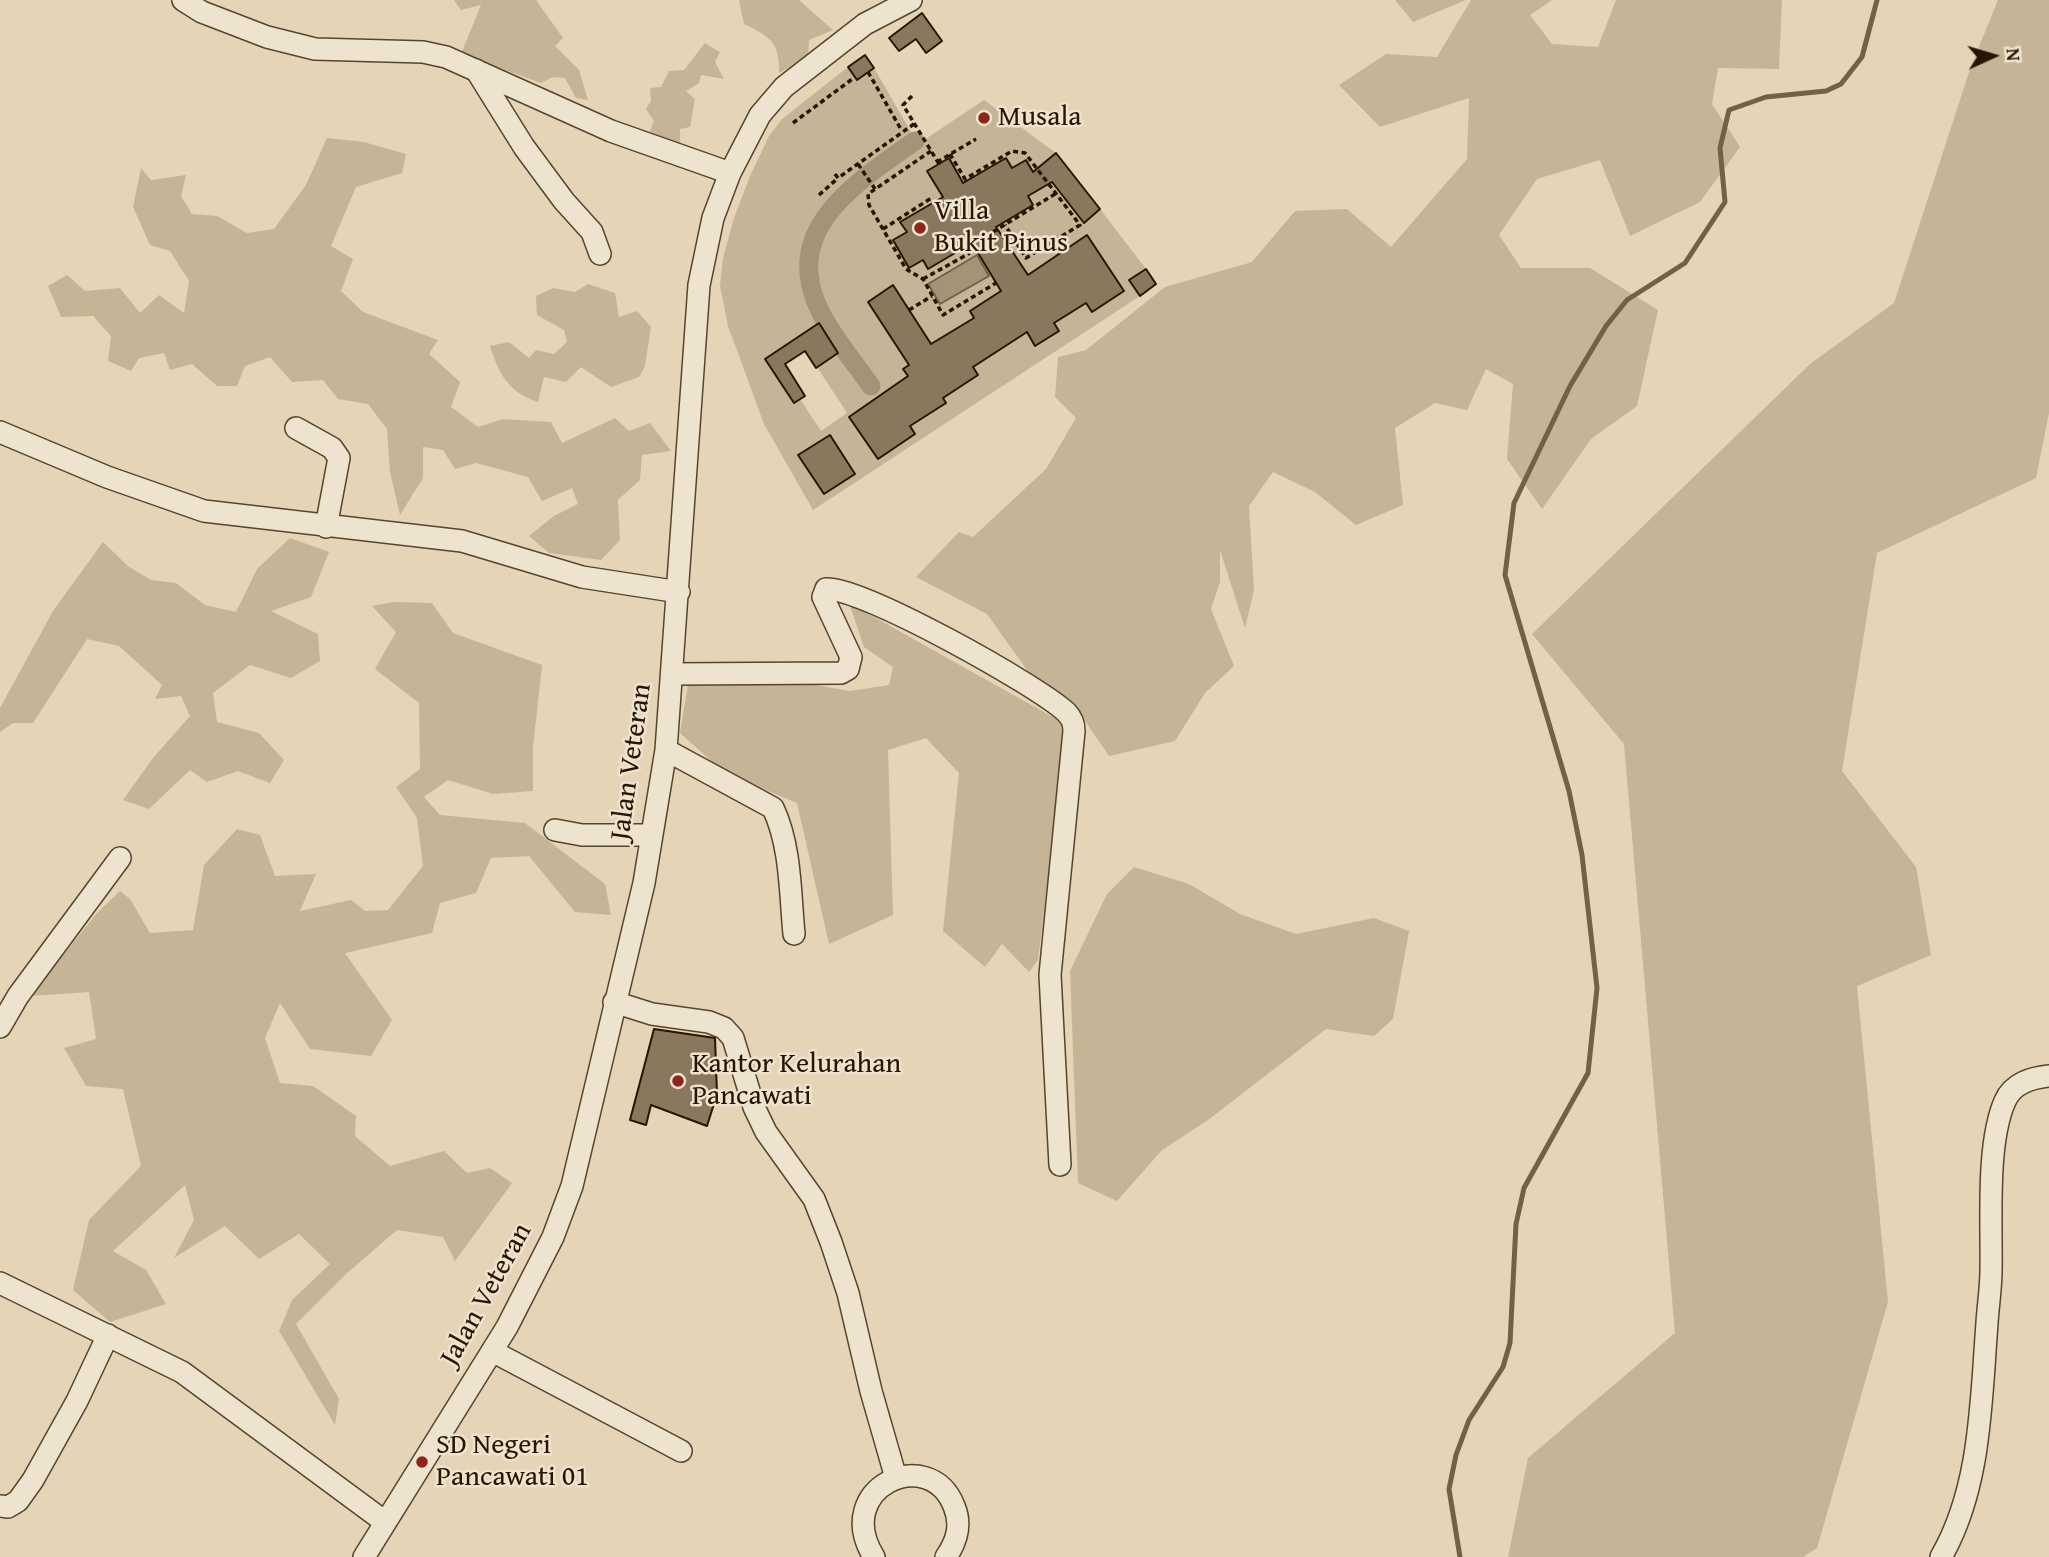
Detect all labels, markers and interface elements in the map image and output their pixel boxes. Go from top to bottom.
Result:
north arrow [1958,21,2028,91]
text: N [2000,47,2028,62]
place label: Musala [998,101,1082,135]
marker: Musala [976,110,992,126]
place label: Villa Bukit Pinus [934,195,1068,261]
marker: Villa Bukit Pinus [912,220,928,236]
street label: Jalan Veteran [604,681,660,843]
place label: Kantor Kelurahan Pancawati [692,1048,901,1114]
marker: Kantor Kelurahan Pancawati [670,1073,686,1089]
street label: Jalan Veteran [434,1218,540,1372]
place label: SD Negeri Pancawati 01 [436,1429,589,1495]
marker: SD Negeri Pancawati 01 [414,1454,430,1470]

